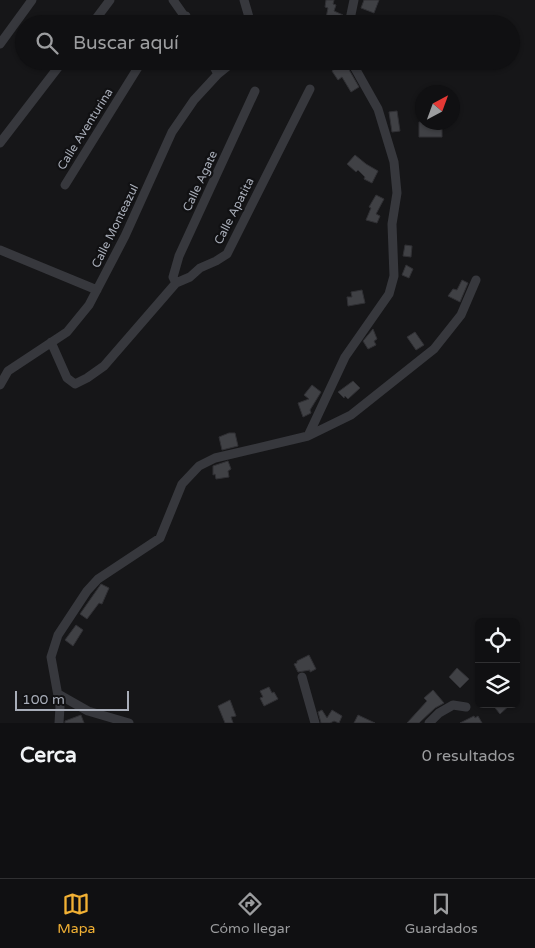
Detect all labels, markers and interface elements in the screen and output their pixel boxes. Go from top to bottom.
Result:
search box [15,15,520,70]
icon: search [33,29,61,57]
text: Buscar aquí [73,32,179,54]
north arrow [415,85,460,130]
street label: Calle Aventurina [54,86,116,172]
street label: Calle Agate [180,148,220,214]
street label: Calle Apatita [211,175,257,247]
street label: Calle Monteazul [89,182,141,270]
map controls [475,618,520,708]
button: locate [475,618,520,663]
button: layers [475,663,520,708]
scale bar [15,688,129,711]
text: 100 m [22,691,65,708]
text: Cerca [20,743,77,768]
text: 0 resultados [422,746,515,766]
tab: Mapa [57,890,95,937]
tab: Cómo llegar [210,890,290,937]
tab: Guardados [405,890,478,937]

